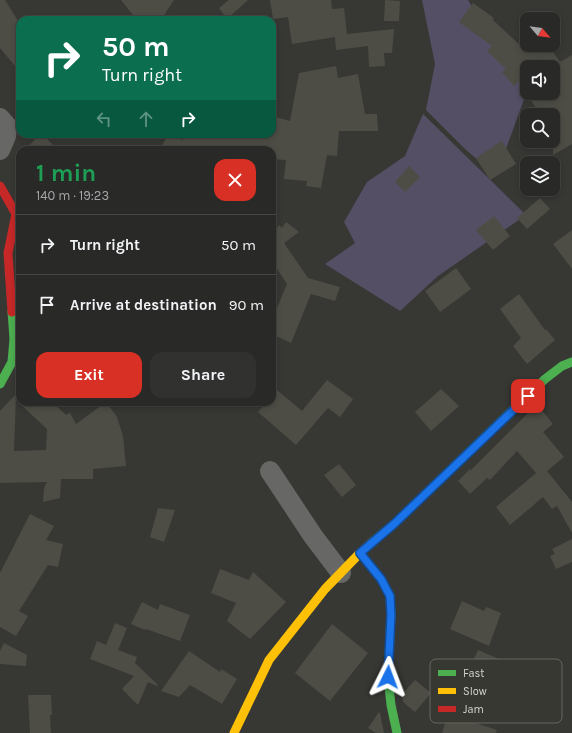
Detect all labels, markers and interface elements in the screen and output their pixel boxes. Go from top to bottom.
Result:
north arrow [520,12,560,52]
map controls [520,12,560,196]
text: 50 m [102,30,170,63]
icon: right [36,32,88,84]
button: sound [520,60,560,100]
text: Turn right [102,64,182,86]
icon: left [93,108,115,130]
icon: ahead [135,108,157,130]
icon: right [177,108,199,130]
button: search [520,108,560,148]
button: layers [520,156,560,196]
text: 1 min [36,159,96,187]
button: close [214,159,256,201]
text: 140 m · 19:23 [36,188,109,203]
icon: right [36,234,58,256]
text: Turn right [70,236,140,254]
text: 50 m [221,236,256,254]
icon: arrive [36,294,58,316]
text: Arrive at destination [70,296,217,314]
text: 90 m [229,296,264,314]
button: Exit [36,352,142,398]
button: Share [150,352,256,398]
pin [511,379,545,413]
icon: arrive [517,385,539,407]
position arrow [367,656,409,698]
legend [430,659,562,723]
text: Fast [463,667,484,680]
text: Slow [463,685,487,698]
text: Jam [463,703,484,716]

